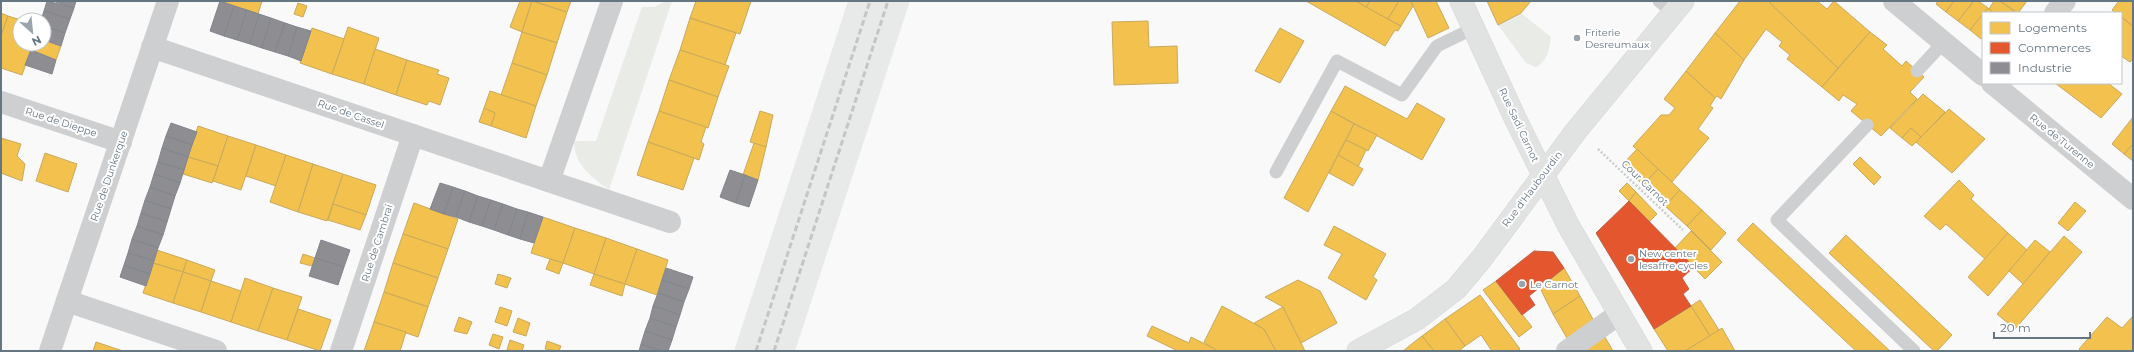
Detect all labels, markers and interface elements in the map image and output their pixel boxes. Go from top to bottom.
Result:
north arrow [12,12,52,52]
legend [1982,12,2122,84]
text: Logements [2018,20,2087,35]
place label: Friterie Desreumaux [1585,26,1650,51]
text: N [29,33,44,49]
marker: Friterie Desreumaux [1572,33,1582,43]
text: Commerces [2018,40,2091,55]
text: Industrie [2018,60,2072,75]
street label: Rue Sadi Carnot [1496,86,1542,164]
street label: Rue de Cassel [316,97,386,131]
street label: Rue de Dieppe [23,104,99,140]
street label: Rue de Turenne [2027,111,2097,171]
street label: Rue de Dunkerque [87,129,131,223]
street label: Rue d'Haubourdin [1499,148,1565,230]
street label: Cour Carnot [1619,157,1671,209]
street label: Rue de Cambrai [358,203,396,283]
place label: New center lesaffre cycles [1639,247,1708,272]
marker: New center lesaffre cycles [1626,254,1636,264]
place label: Le Carnot [1530,278,1578,291]
marker: Le Carnot [1517,279,1527,289]
scale bar [1994,314,2090,340]
text: 20 m [2000,320,2031,335]

